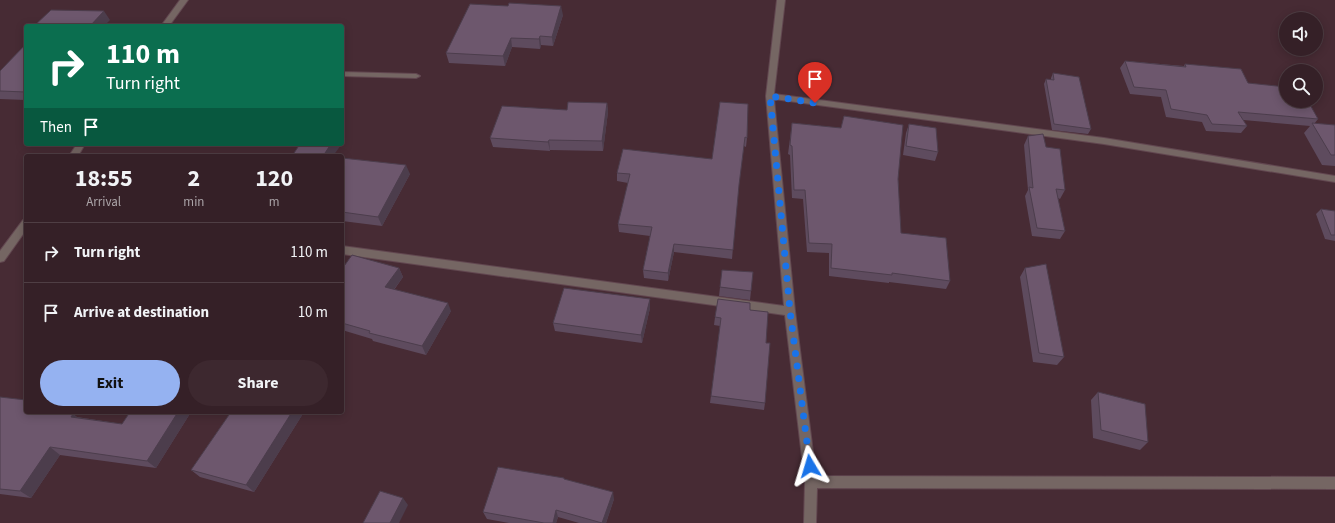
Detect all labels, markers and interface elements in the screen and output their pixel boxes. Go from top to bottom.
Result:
map controls [1279,12,1323,108]
button: sound [1279,12,1323,56]
text: 110 m [106,34,180,74]
icon: right [40,40,92,92]
pin [798,62,832,103]
button: search [1279,64,1323,108]
icon: arrive [804,68,826,90]
text: Turn right [106,71,180,96]
icon: arrive [80,116,102,138]
text: Then [40,117,72,138]
text: 18:55 [75,161,133,196]
text: 2 [188,161,200,196]
text: 120 [255,161,293,196]
text: Arrival [86,193,121,211]
text: min [183,193,204,211]
text: m [269,193,280,211]
icon: right [40,242,62,264]
text: Turn right [74,242,140,263]
text: 110 m [290,242,328,263]
icon: arrive [40,302,62,324]
text: Arrive at destination [74,302,209,323]
text: 10 m [298,302,328,323]
button: Exit [40,360,180,406]
button: Share [188,360,328,406]
position arrow [789,445,831,487]

